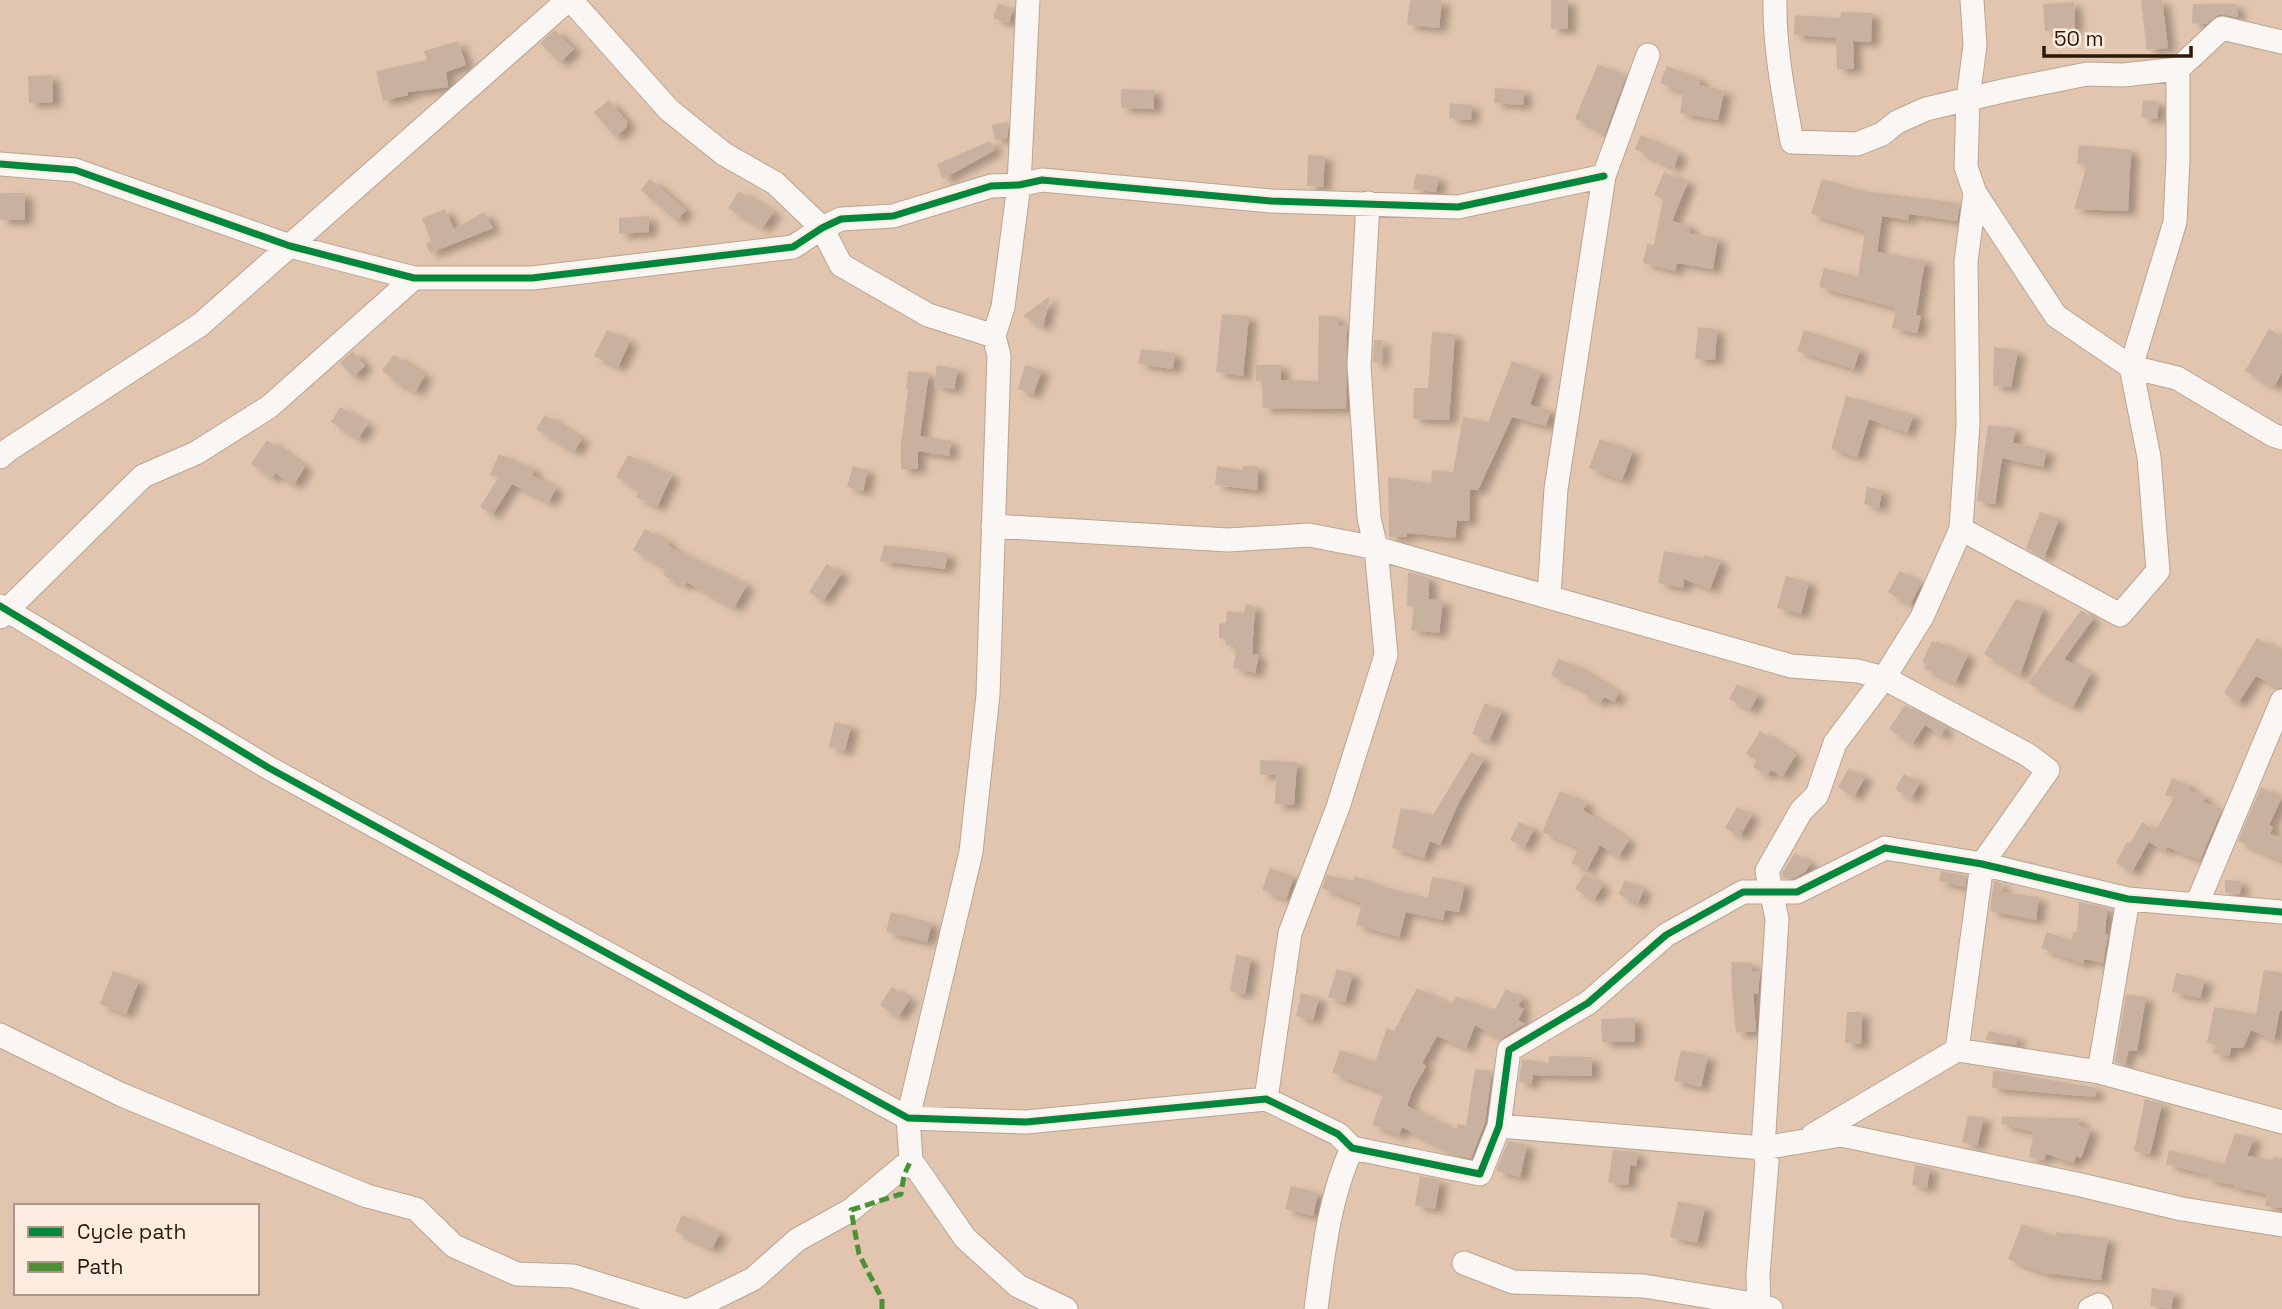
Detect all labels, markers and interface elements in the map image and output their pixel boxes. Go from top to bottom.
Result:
scale bar [2044,14,2191,58]
text: 50 m [2054,25,2104,52]
legend [14,1204,259,1295]
text: Cycle path [77,1218,186,1245]
text: Path [77,1253,123,1280]

